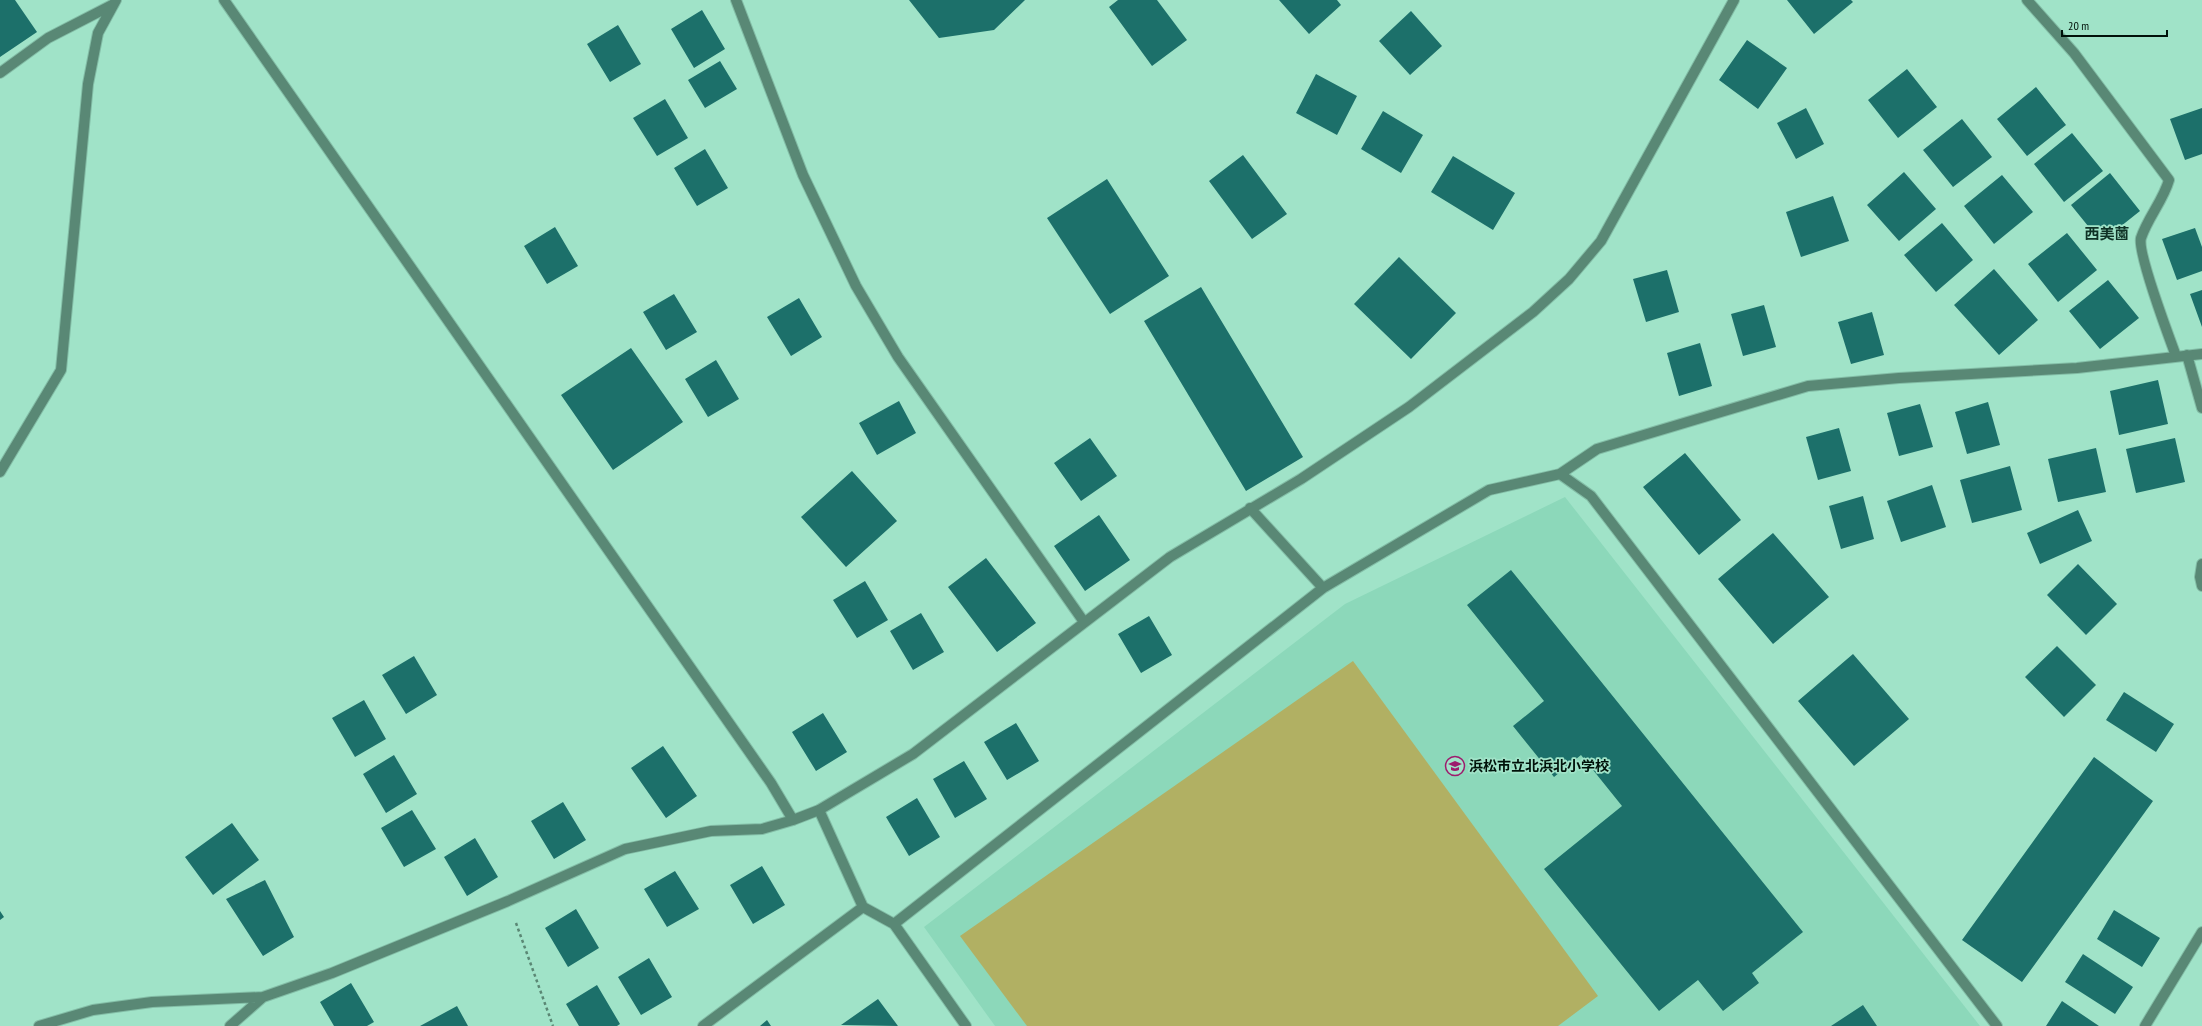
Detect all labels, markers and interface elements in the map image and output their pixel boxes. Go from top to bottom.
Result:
scale bar [2062,12,2167,38]
text: 20 m [2068,18,2089,33]
district label: 西美薗 [2084,224,2130,243]
school or university icon: 浜松市立北浜北小学校 [1444,755,1466,777]
place label: 浜松市立北浜北小学校 [1469,757,1609,775]

